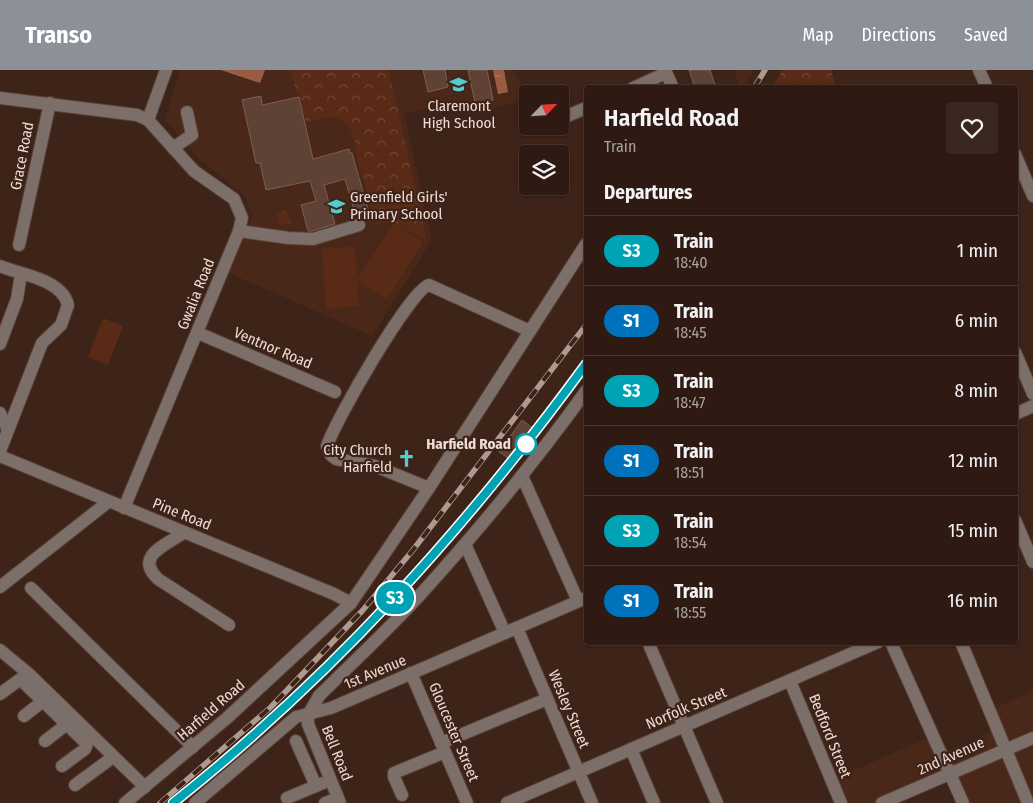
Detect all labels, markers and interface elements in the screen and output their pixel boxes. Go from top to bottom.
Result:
text: Transo [25,21,92,49]
text: Map [802,24,834,46]
text: Directions [862,24,936,46]
text: Saved [964,24,1008,46]
school or university icon: Claremont High School [449,75,469,95]
north arrow [519,85,569,135]
map controls [519,85,569,195]
place label: Claremont High School [423,97,495,132]
button: heart [946,102,998,154]
text: Harfield Road [604,104,739,132]
street label: Grace Road [7,120,37,192]
text: Train [604,137,636,156]
button: layers [519,145,569,195]
text: Departures [604,181,692,204]
place label: Greenfield Girls' Primary School [350,188,448,223]
school or university icon: Greenfield Girls' Primary School [326,196,346,216]
text: Train [674,230,713,253]
text: 1 min [957,239,998,262]
text: S3 [623,240,640,262]
text: 18:40 [674,253,708,272]
street label: Gwalia Road [174,256,218,332]
text: Train [674,300,713,323]
text: 6 min [955,309,998,332]
text: S1 [623,310,640,332]
street label: Ventnor Road [231,323,315,373]
text: 18:45 [674,323,706,342]
text: Train [674,370,713,393]
text: 8 min [955,379,998,402]
text: S3 [623,380,640,402]
text: 18:47 [674,393,705,412]
marker: Harfield Road [515,433,537,455]
place label: Harfield Road [426,435,511,453]
text: Train [674,440,713,463]
place label: City Church Harfield [323,441,392,476]
church icon: City Church Harfield [396,449,416,469]
text: 12 min [948,449,998,472]
text: S1 [623,450,640,472]
text: 18:51 [674,463,705,482]
street label: Pine Road [150,494,214,534]
text: Train [674,510,713,533]
text: 15 min [948,519,998,542]
text: S3 [623,520,640,542]
text: 18:54 [674,533,707,552]
text: Train [674,580,713,603]
line badge: S3 [372,582,418,614]
text: S3 [386,587,404,609]
text: 16 min [947,589,998,612]
text: S1 [623,590,640,612]
text: 18:55 [674,603,706,622]
street label: 1st Avenue [341,651,409,693]
street label: Wesley Street [544,667,594,751]
street label: Harfield Road [174,676,248,744]
street label: Gloucester Street [425,680,483,784]
street label: Norfolk Street [643,683,729,733]
street label: Bedford Street [805,691,855,781]
street label: Bell Road [318,723,356,783]
street label: 2nd Avenue [915,733,987,779]

